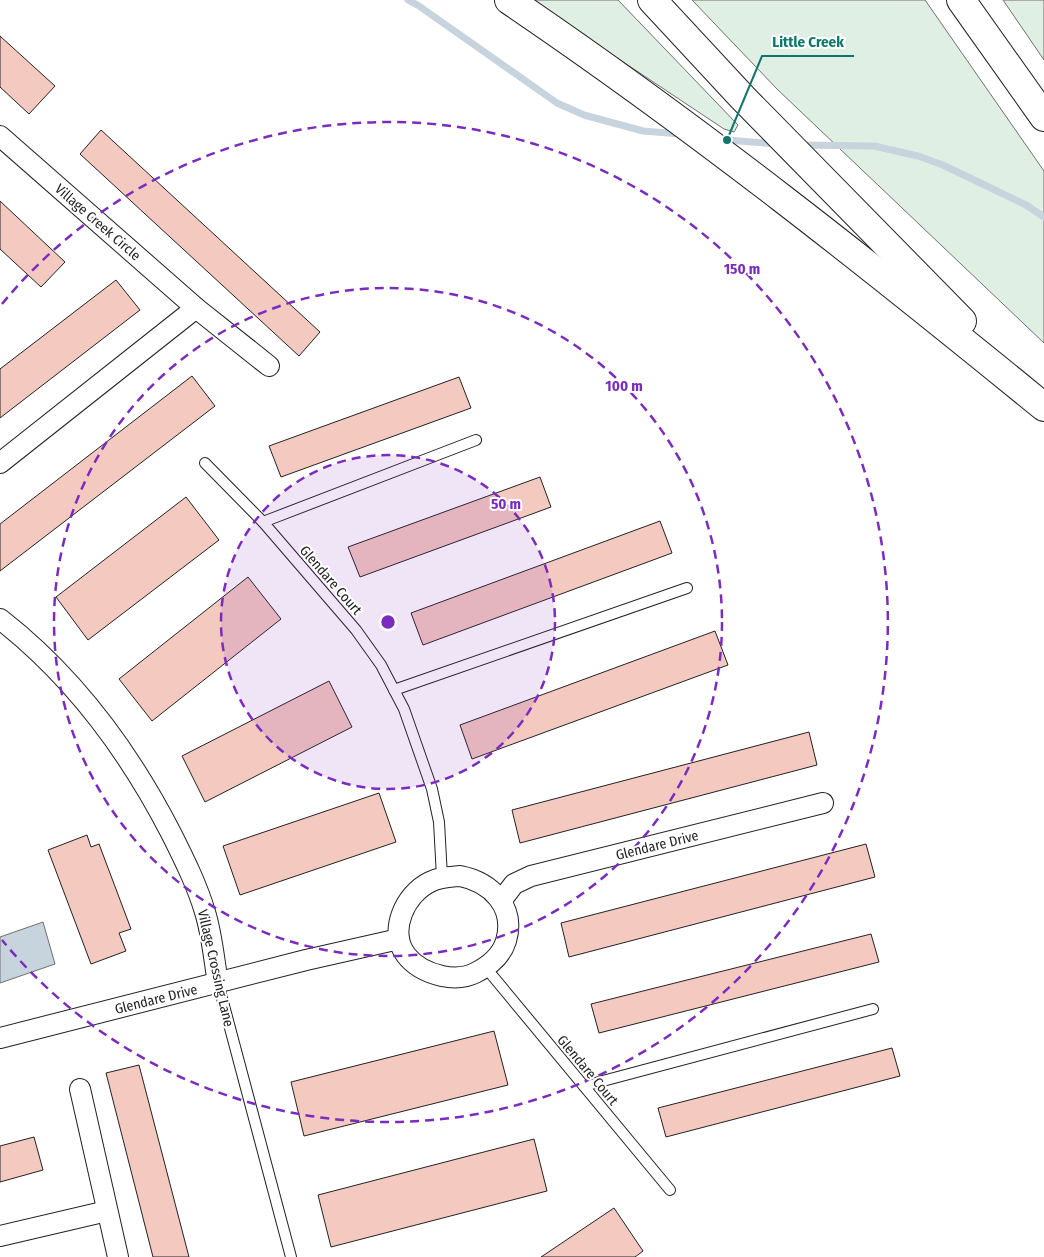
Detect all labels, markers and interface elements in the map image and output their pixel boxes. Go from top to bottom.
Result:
callout: Little Creek [762,26,854,56]
text: Little Creek [772,33,844,51]
street label: Village Creek Circle [51,181,144,264]
text: 150 m [724,260,760,278]
text: 100 m [605,377,643,395]
text: 50 m [491,495,521,513]
street label: Glendare Court [296,542,366,619]
centre of rings [379,613,397,631]
street label: Glendare Drive [614,827,700,864]
street label: Village Crossing Lane [194,908,237,1029]
street label: Glendare Drive [113,981,199,1018]
street label: Glendare Court [553,1032,622,1109]

